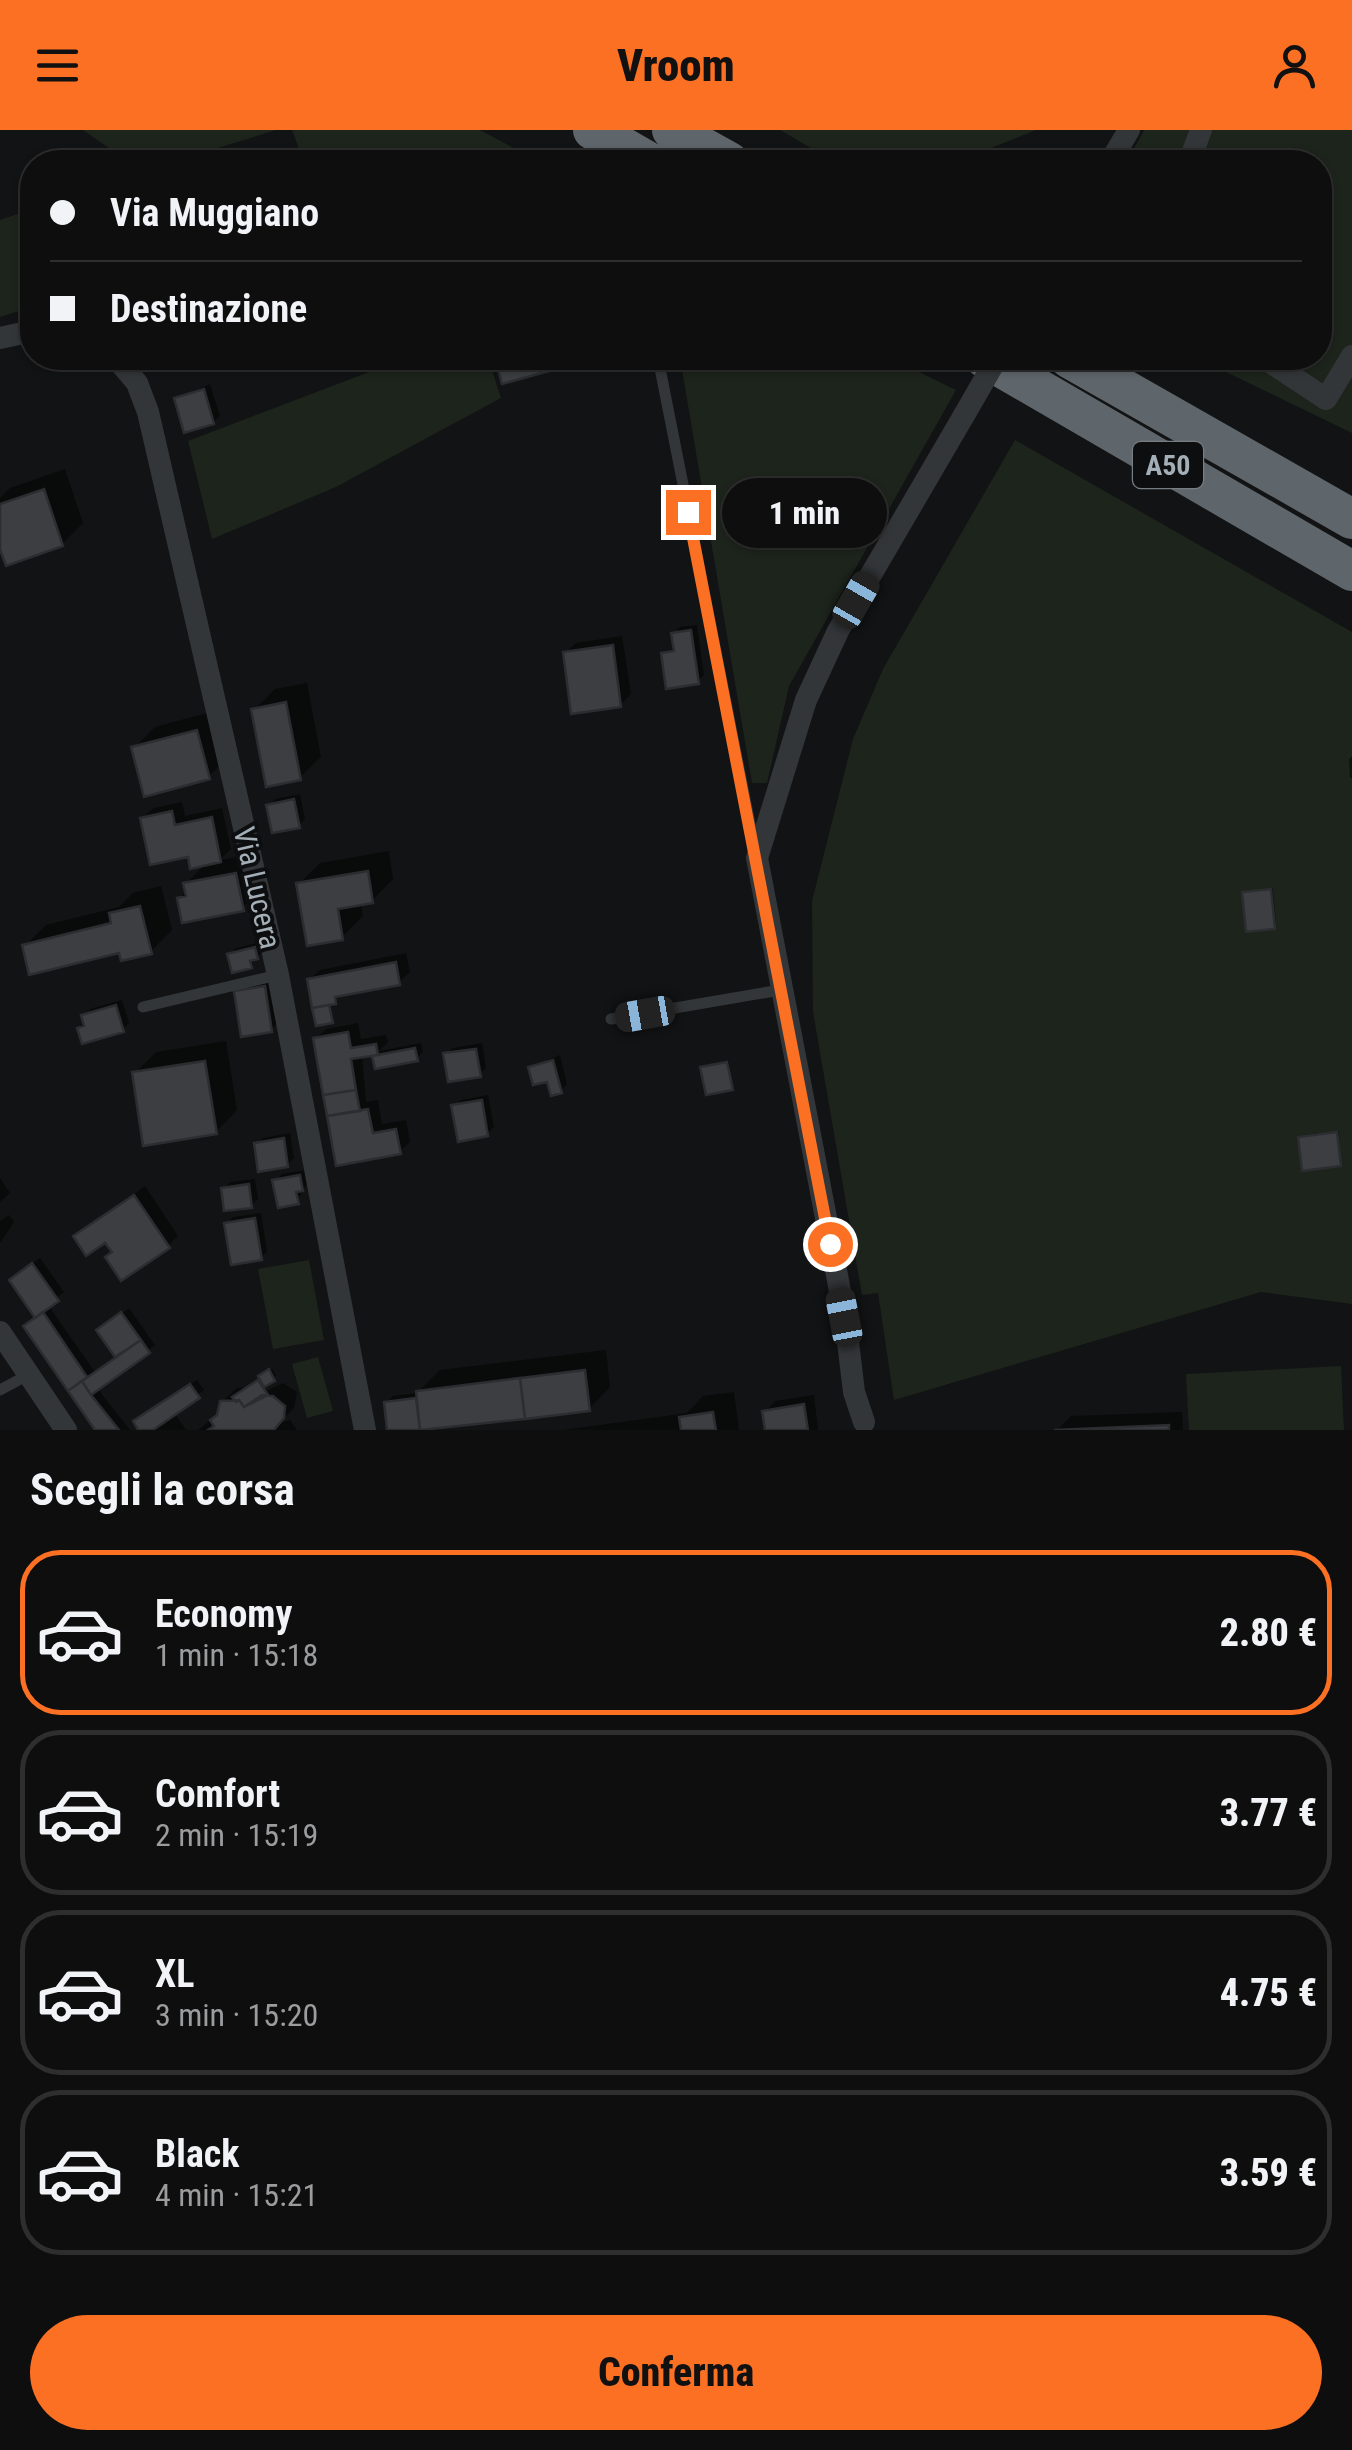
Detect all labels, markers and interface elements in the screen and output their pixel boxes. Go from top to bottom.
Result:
icon: menu [30,38,85,93]
icon: person [1267,38,1322,93]
text: Vroom [617,39,735,92]
text: Via Muggiano [110,191,319,235]
text: Destinazione [110,287,307,331]
road number: A50 [1133,442,1203,488]
callout: 1 min [723,477,888,547]
route end [666,490,711,535]
text: 1 min [769,494,840,532]
car [828,567,884,633]
street label: Via Lucera [226,824,288,952]
car [613,994,677,1034]
route start [808,1222,853,1267]
car [824,1285,864,1349]
text: Scegli la corsa [30,1463,295,1516]
icon: car [35,1588,125,1678]
text: Economy [155,1592,292,1636]
text: 2.80 € [1220,1611,1317,1655]
text: 1 min · 15:18 [155,1636,318,1674]
icon: car [35,1768,125,1858]
text: Comfort [155,1772,280,1816]
text: 3.77 € [1220,1791,1317,1835]
text: 2 min · 15:19 [155,1816,318,1854]
icon: car [35,1948,125,2038]
text: XL [155,1952,194,1996]
text: 4.75 € [1220,1971,1317,2015]
text: 3 min · 15:20 [155,1996,318,2034]
icon: car [35,2128,125,2218]
text: Black [155,2132,239,2176]
text: 3.59 € [1220,2151,1317,2195]
text: 4 min · 15:21 [155,2176,318,2214]
button: Conferma [30,2315,1322,2430]

